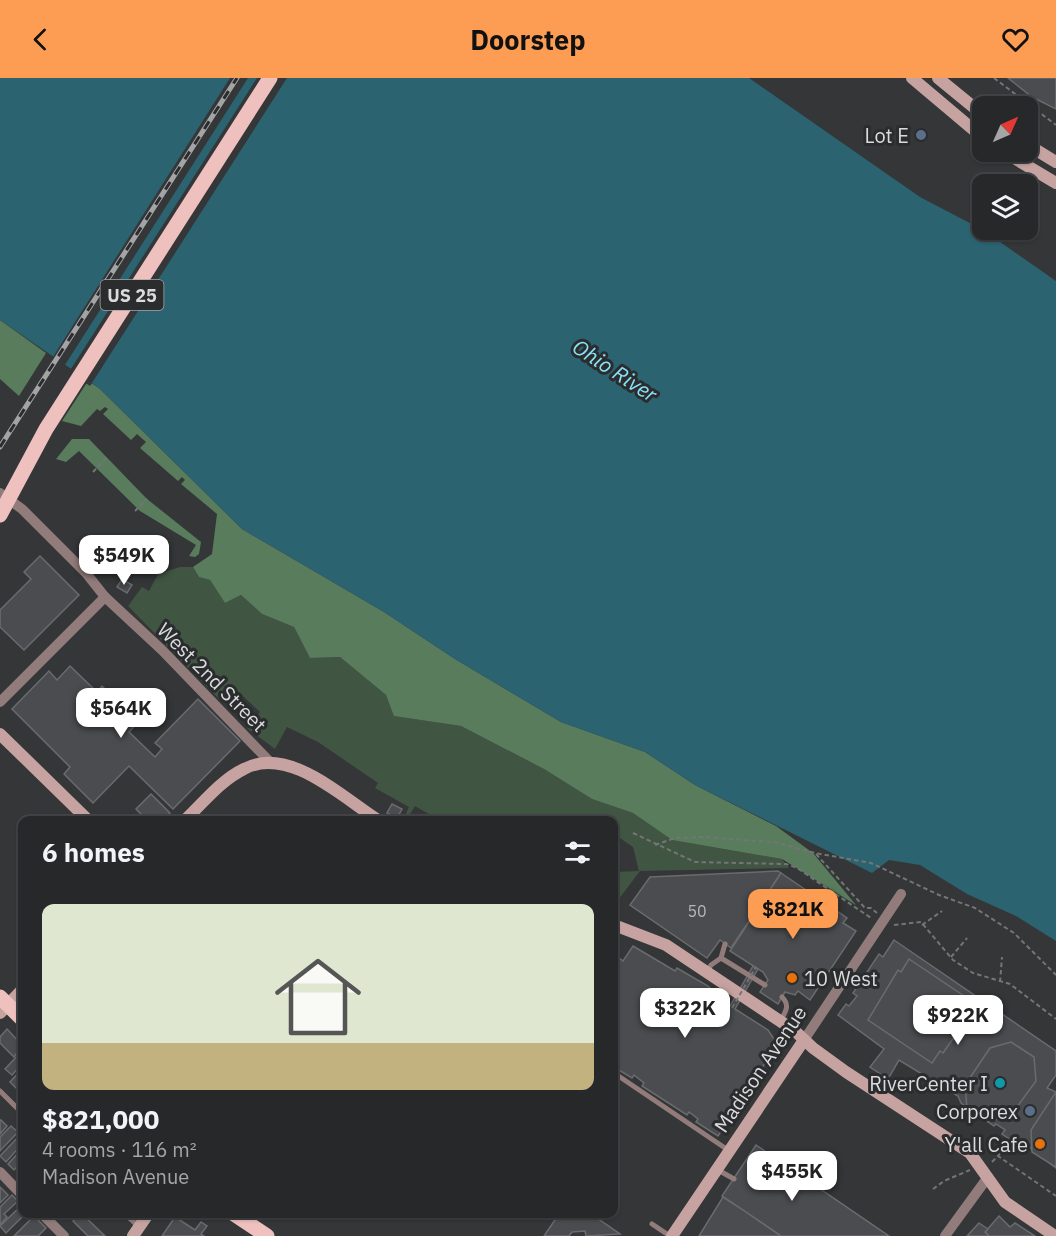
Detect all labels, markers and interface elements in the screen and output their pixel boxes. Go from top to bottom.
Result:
text: Doorstep [470,22,586,57]
icon: back [24,23,57,56]
icon: heart [999,23,1032,56]
north arrow [972,96,1038,162]
map controls [972,96,1038,240]
place label: Lot E [865,122,909,149]
marker: Lot E [914,128,928,142]
button: layers [972,174,1038,240]
road number: US 25 [100,280,164,310]
water label: Ohio River [567,332,664,408]
pin: $549K [82,535,166,586]
text: $549K [93,541,155,568]
street label: West 2nd Street [151,616,273,738]
pin: $564K [79,688,163,739]
text: $564K [90,694,152,721]
text: 6 homes [42,835,145,869]
icon: filters [561,836,594,869]
pin: $821K [751,889,835,940]
text: $821K [762,895,824,922]
house number: 50 [687,901,707,921]
icon: home [264,943,372,1051]
place label: 10 West [804,965,878,992]
marker: 10 West [785,971,799,985]
pin: $322K [643,988,727,1039]
text: $322K [654,994,716,1021]
pin: $922K [916,995,1000,1046]
street label: Madison Avenue [708,1000,812,1138]
text: $922K [927,1001,989,1028]
place label: RiverCenter I [869,1070,988,1097]
marker: RiverCenter I [993,1076,1007,1090]
place label: Corporex [936,1098,1018,1125]
text: $821,000 [42,1102,159,1136]
marker: Corporex [1023,1104,1037,1118]
place label: Y'all Cafe [944,1131,1028,1158]
text: 4 rooms · 116 m² [42,1136,197,1163]
marker: Y'all Cafe [1033,1137,1047,1151]
pin: $455K [750,1151,834,1202]
text: $455K [761,1157,823,1184]
text: Madison Avenue [42,1163,189,1190]

